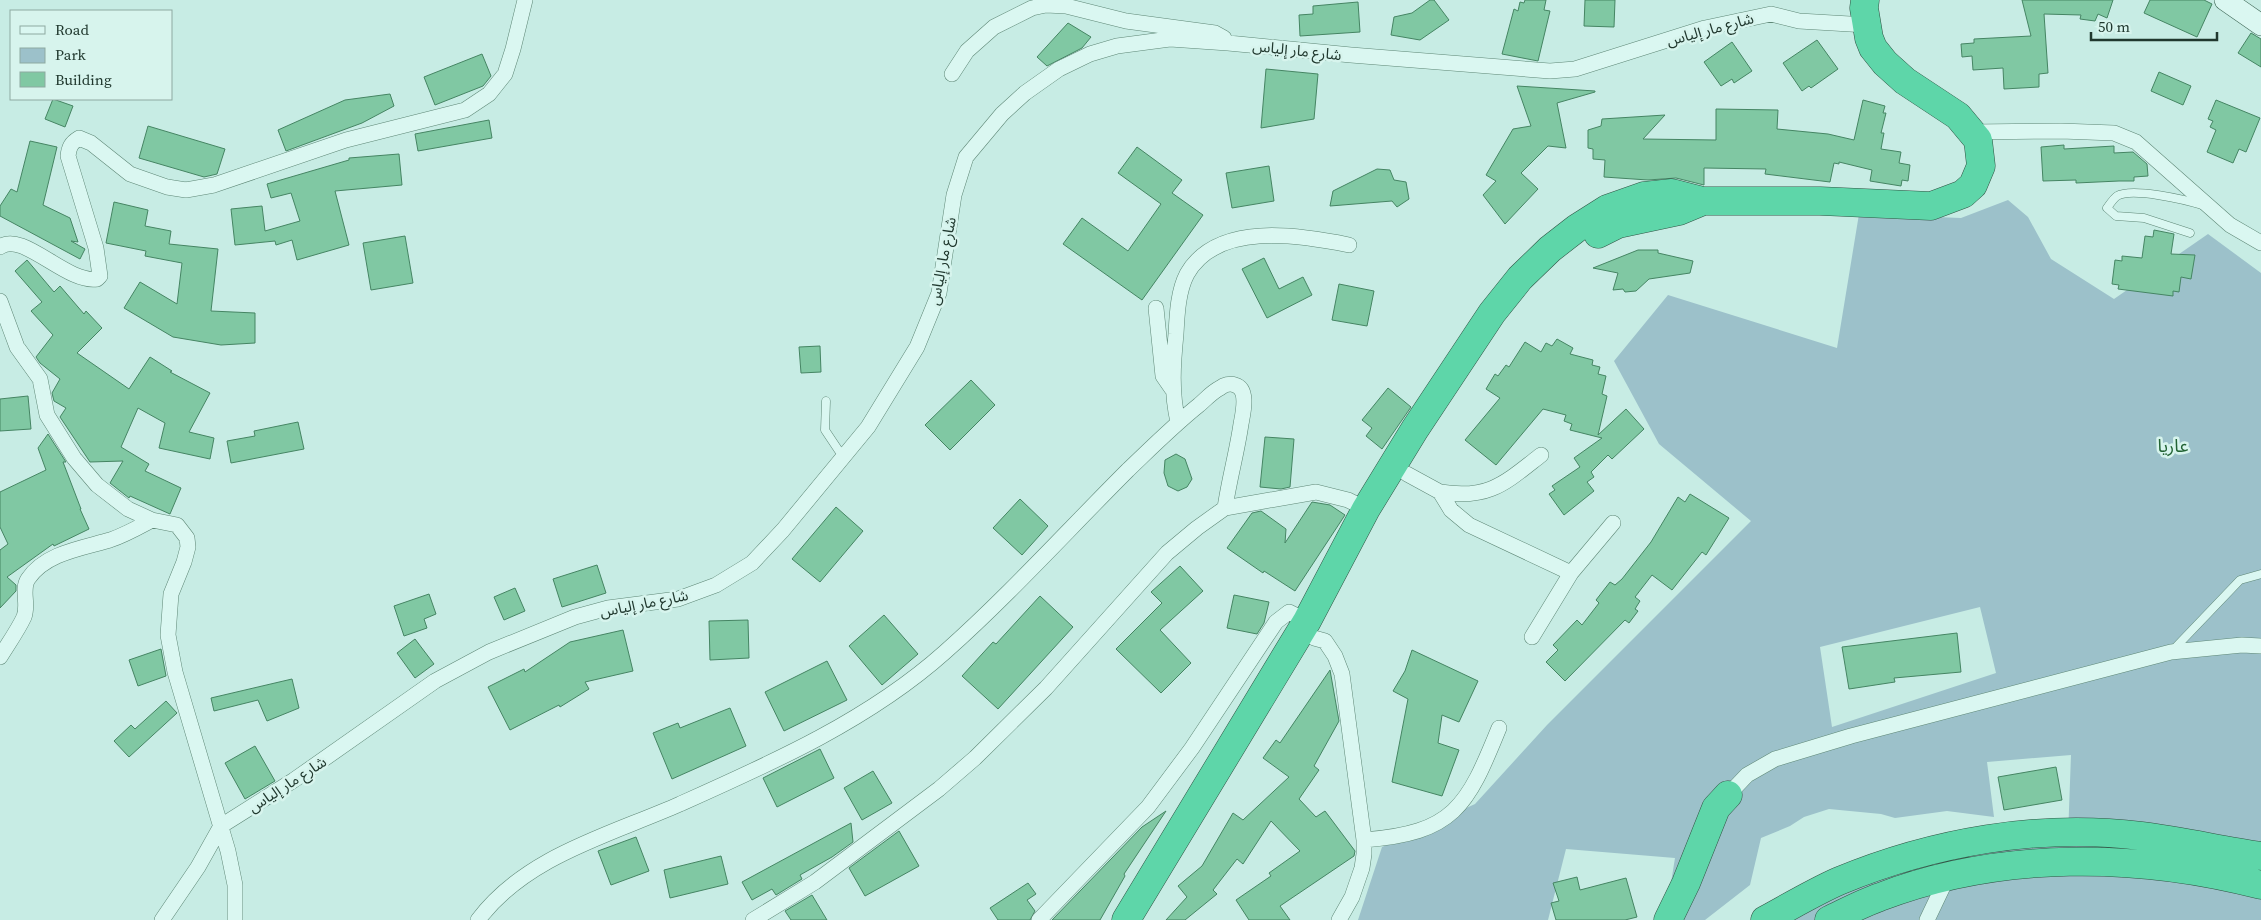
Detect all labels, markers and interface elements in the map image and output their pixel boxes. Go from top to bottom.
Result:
street label: شارع مار إلياس [1664,7,1757,53]
legend [10,10,172,100]
scale bar [2091,10,2217,42]
text: 50 m [2098,16,2130,37]
text: Road [55,19,89,40]
street label: شارع مار إلياس [1251,35,1343,67]
text: Park [55,44,87,65]
text: Building [55,69,112,90]
street label: شارع مار إلياس [923,215,963,307]
district label: عاريا [2158,433,2188,458]
street label: شارع مار إلياس [598,584,691,624]
street label: شارع مار إلياس [244,751,332,819]

